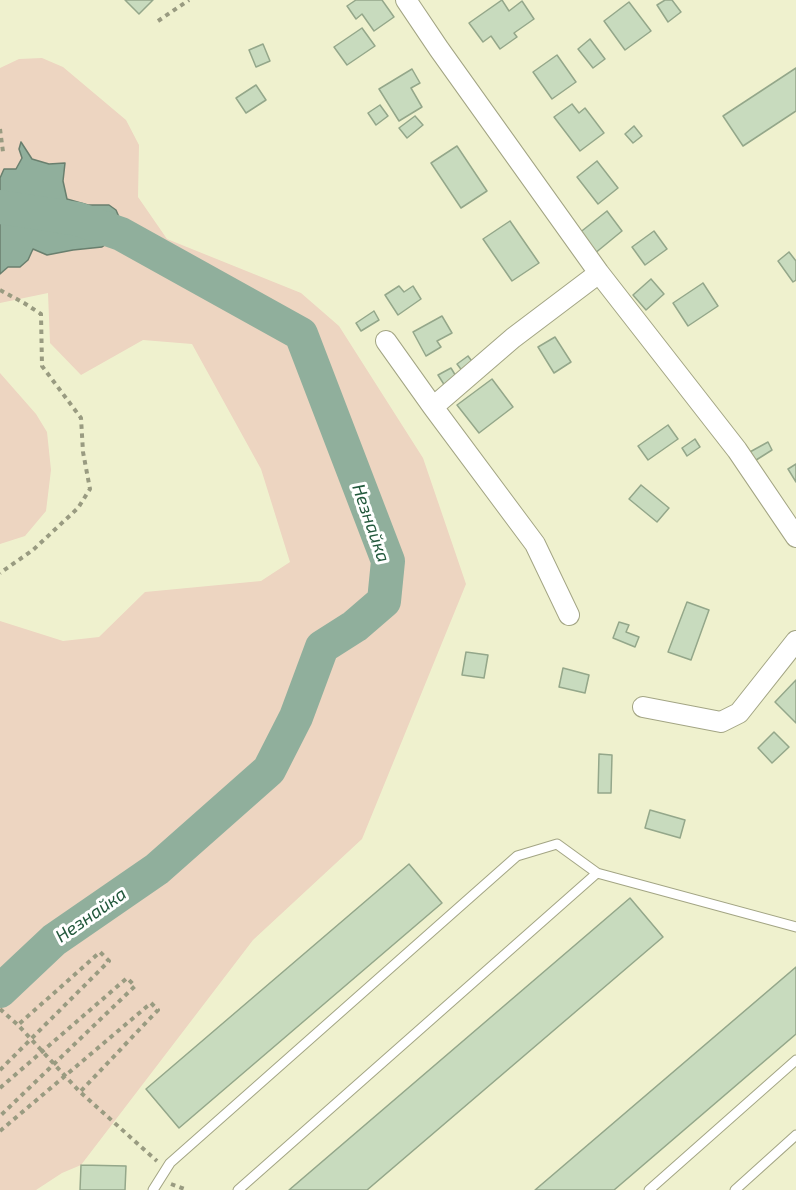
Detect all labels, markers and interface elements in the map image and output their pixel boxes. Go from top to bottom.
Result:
water label: Незнайка [348,481,394,565]
water label: Незнайка [51,883,131,947]

